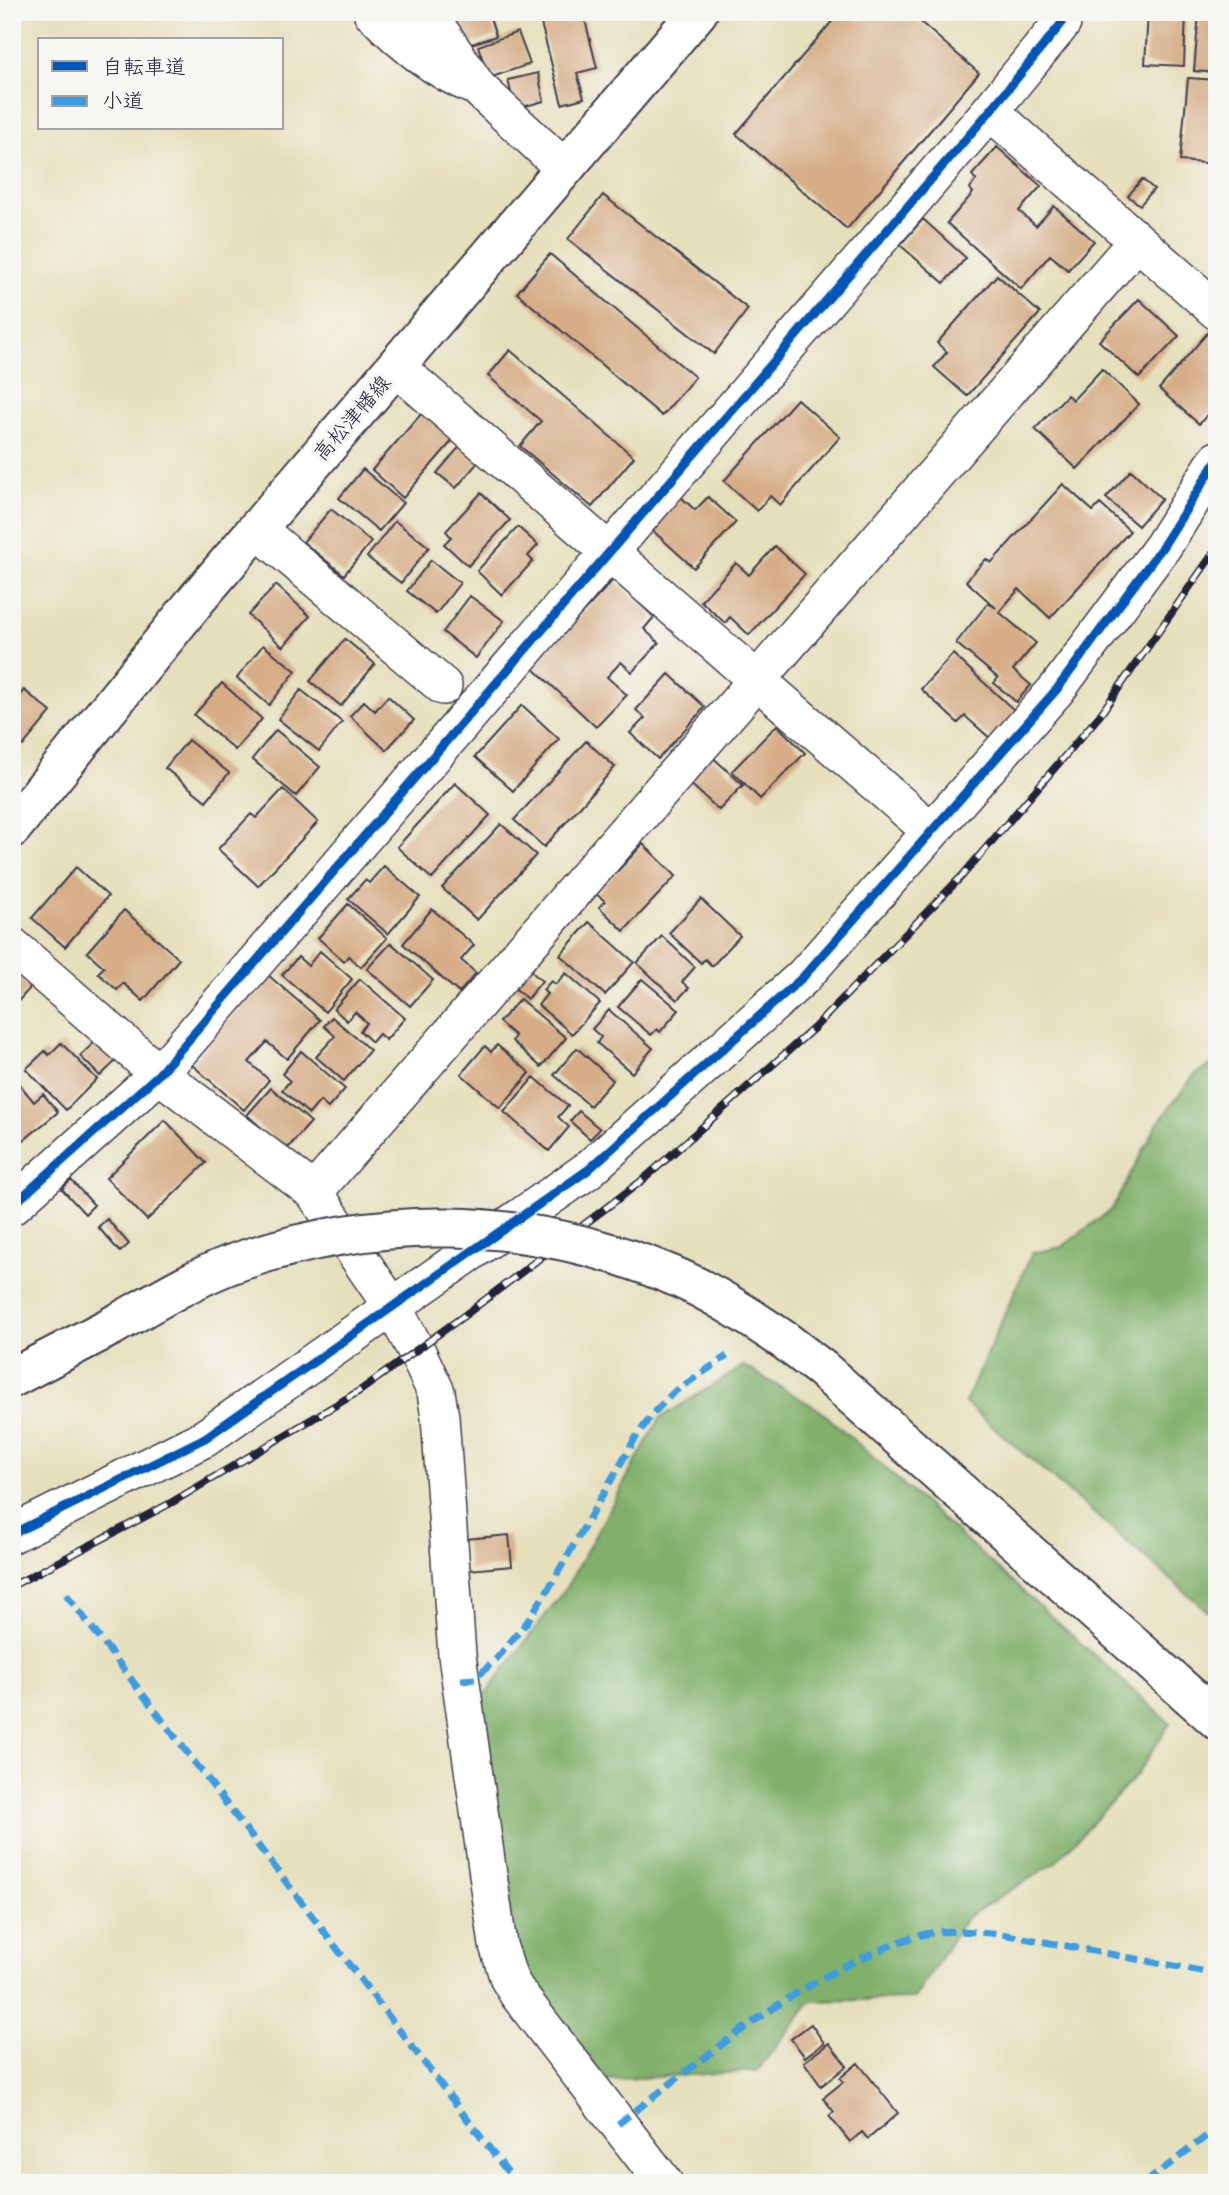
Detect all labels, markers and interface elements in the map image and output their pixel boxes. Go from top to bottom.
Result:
legend [38,38,284,130]
text: 自転車道 [102,56,186,83]
text: 小道 [102,91,144,117]
street label: 高松津幡線 [309,371,399,468]

